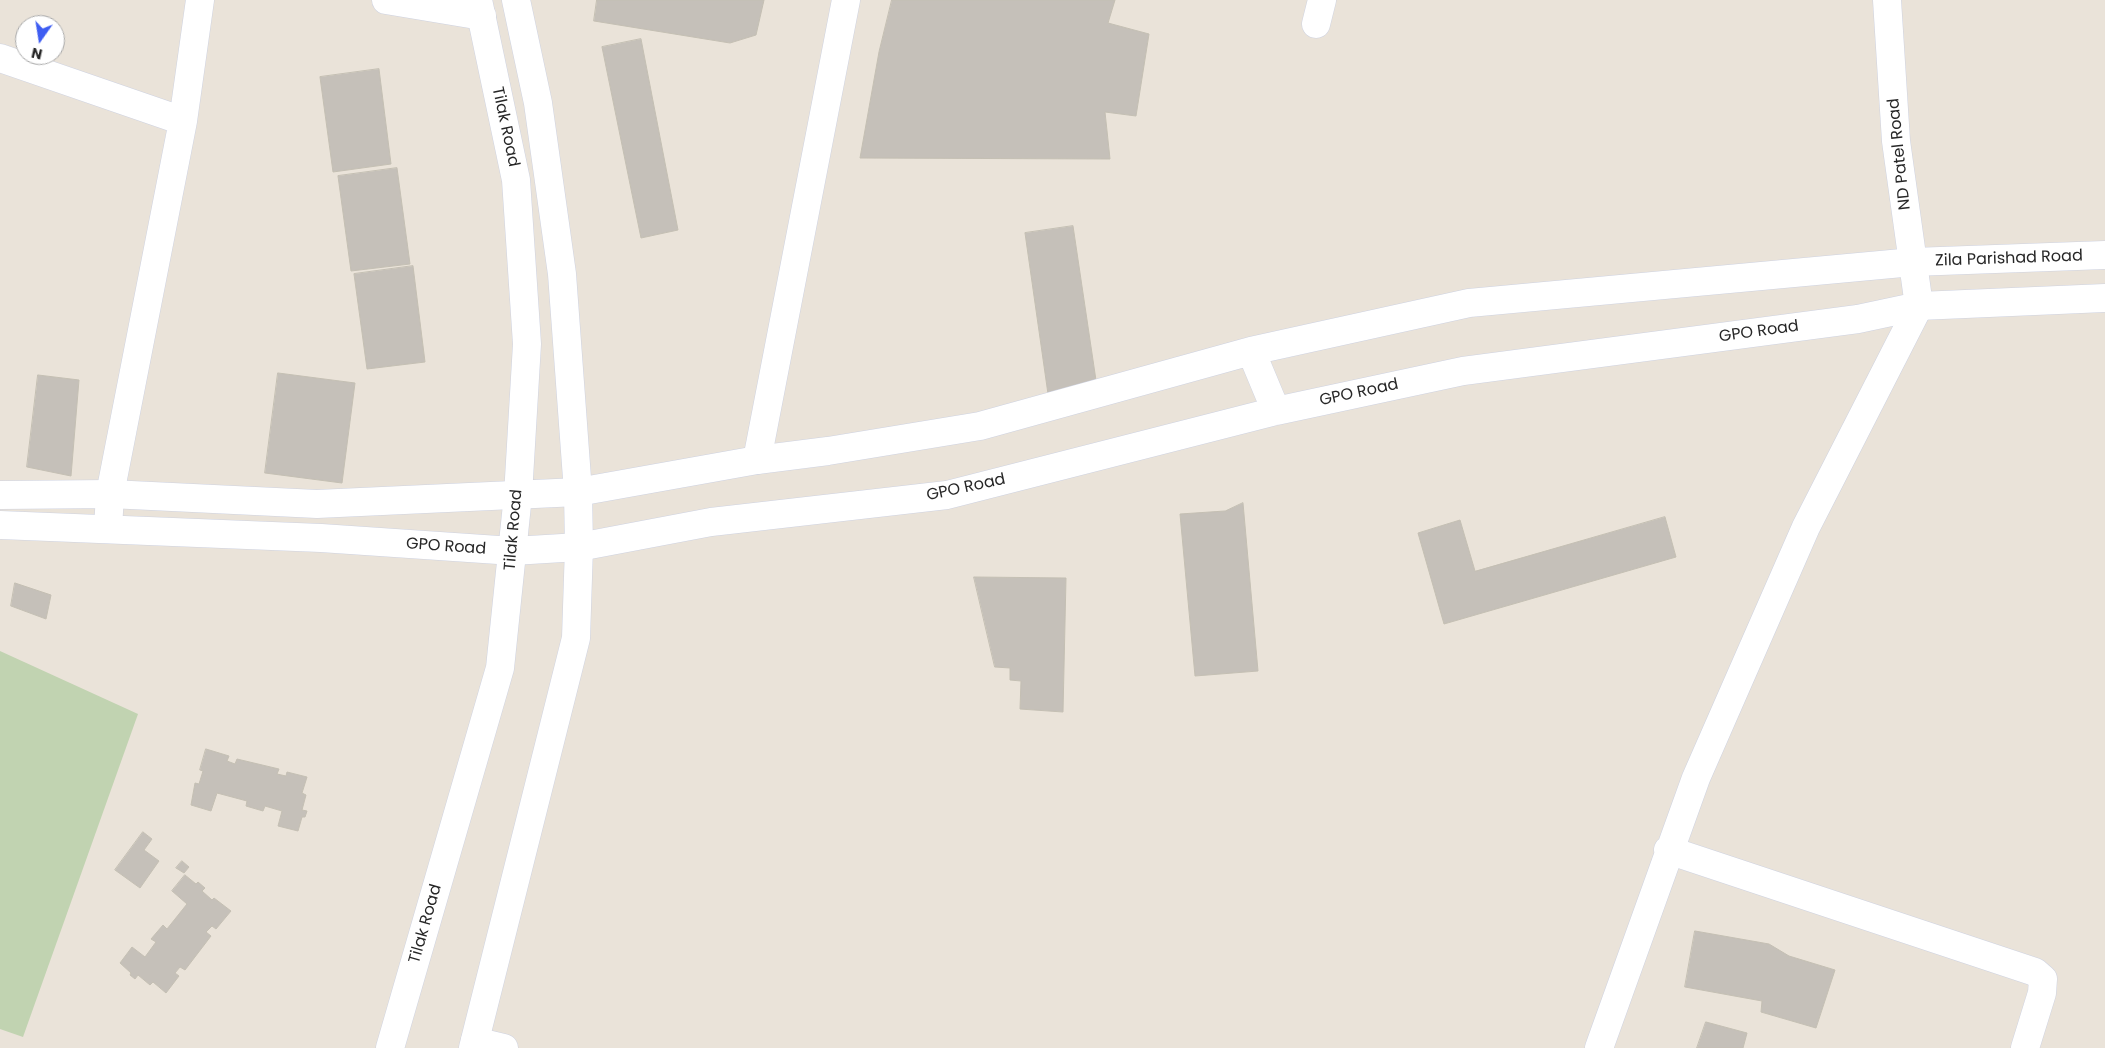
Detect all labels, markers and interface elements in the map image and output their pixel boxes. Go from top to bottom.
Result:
north arrow [15,15,65,65]
text: N [29,43,44,65]
street label: Tilak Road [487,85,523,169]
street label: ND Patel Road [1885,97,1915,211]
street label: Zila Parishad Road [1935,247,2083,271]
street label: GPO Road [1718,317,1800,347]
street label: GPO Road [1318,375,1400,411]
street label: GPO Road [925,470,1007,506]
street label: Tilak Road [501,489,527,571]
street label: GPO Road [405,535,487,559]
street label: Tilak Road [406,882,446,966]

